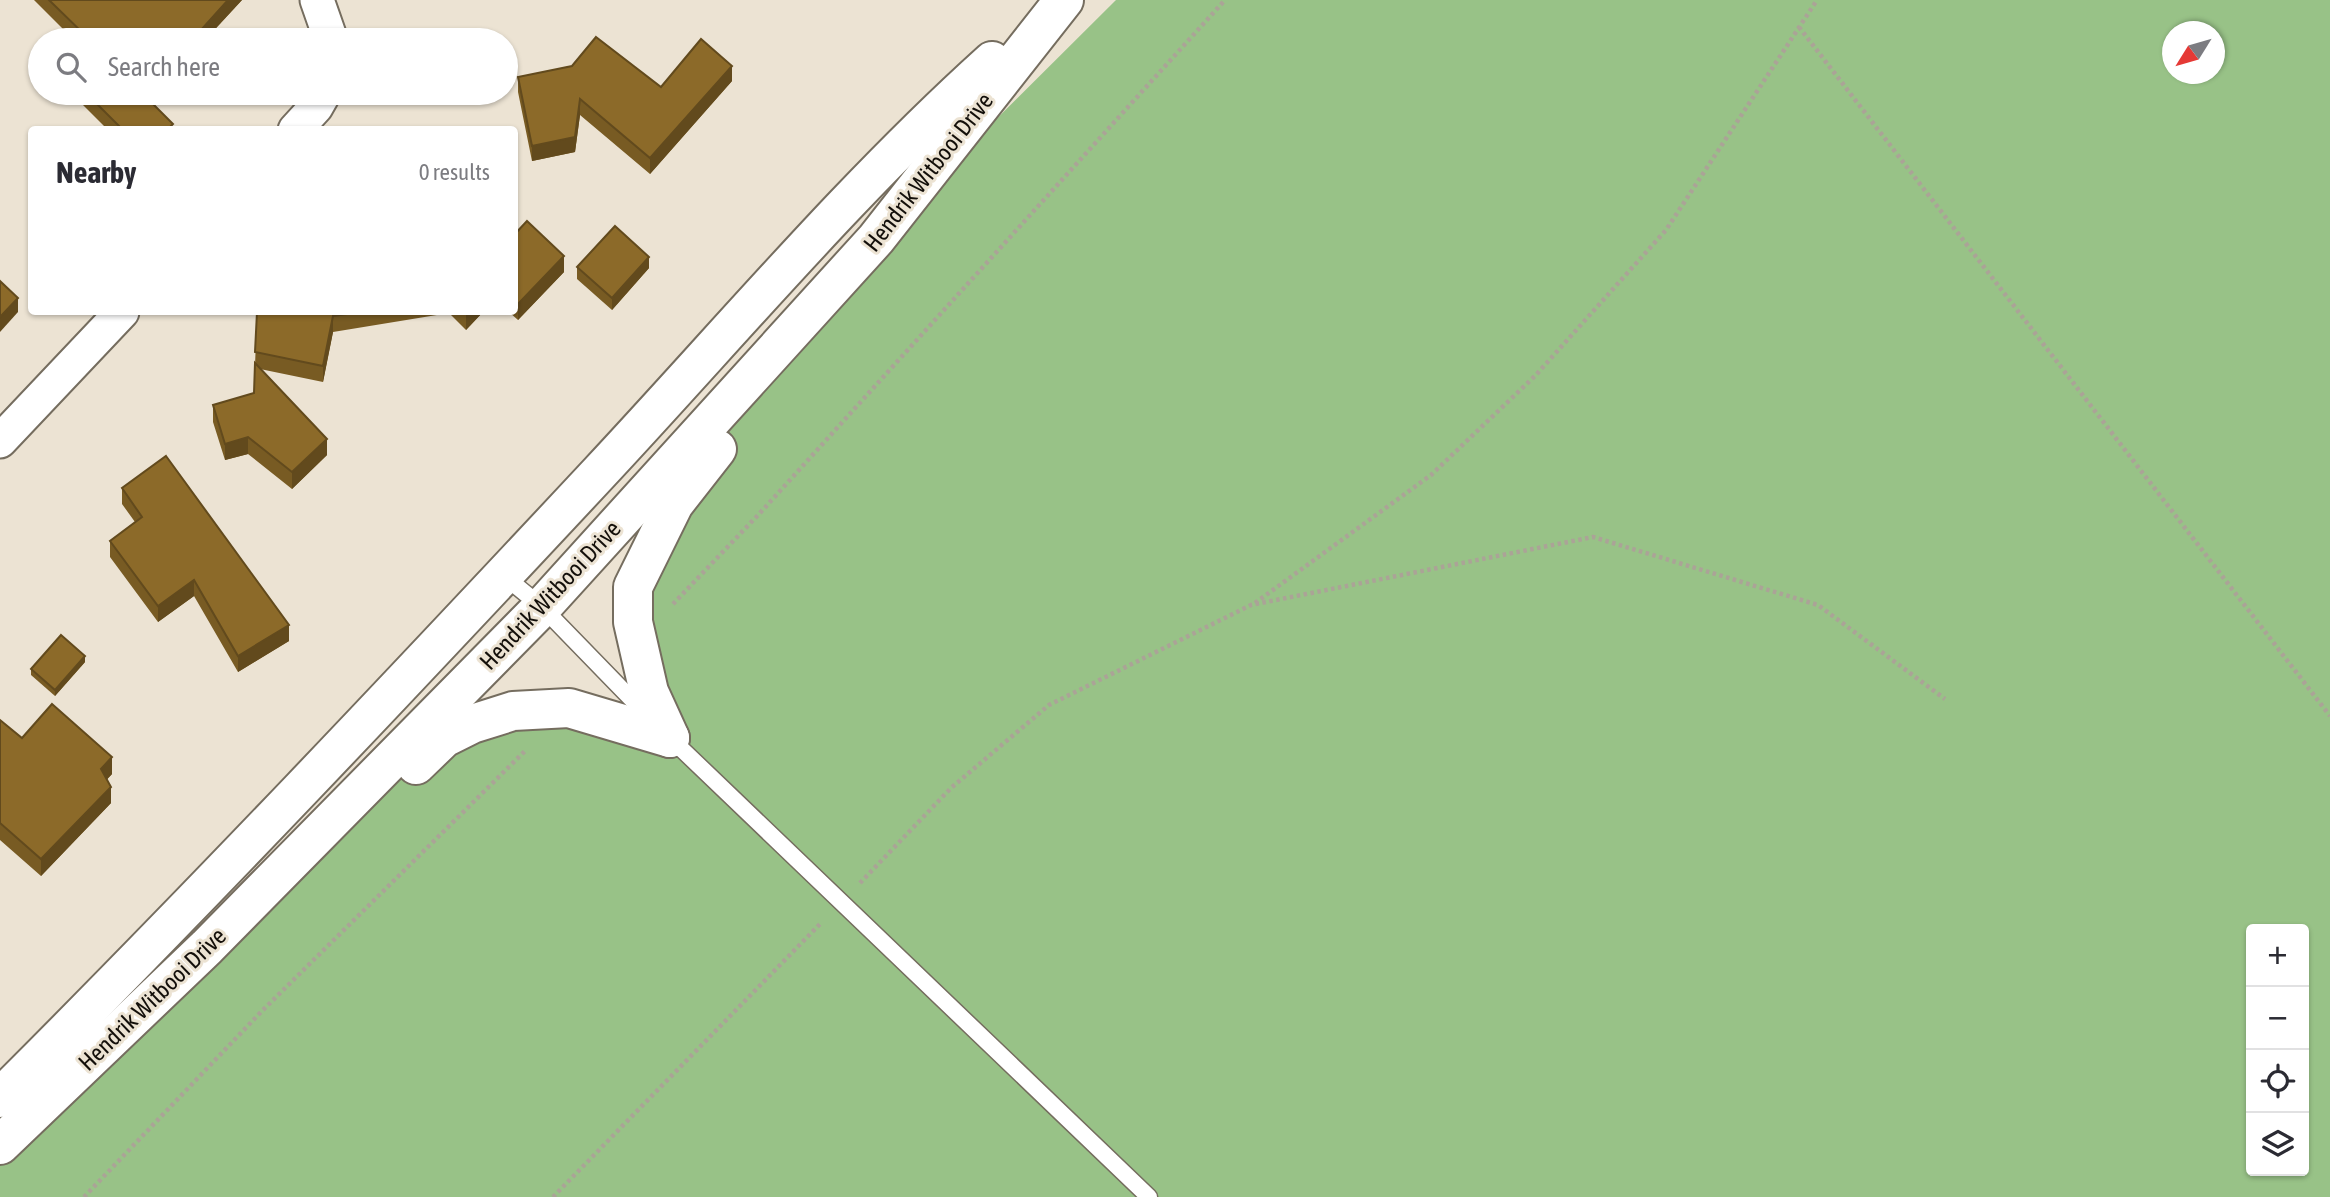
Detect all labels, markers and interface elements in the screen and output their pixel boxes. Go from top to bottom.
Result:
north arrow [2162,21,2225,84]
search box [28,28,518,105]
icon: search [52,48,90,86]
text: Search here [108,52,220,82]
street label: Hendrik Witbooi Drive [858,87,998,257]
text: Nearby [56,155,136,189]
text: 0 results [419,159,490,185]
street label: Hendrik Witbooi Drive [474,515,626,675]
street label: Hendrik Witbooi Drive [73,922,231,1076]
map controls [2246,924,2309,1176]
button: + [2246,924,2309,987]
button: − [2246,987,2309,1050]
button: locate [2246,1050,2309,1113]
button: layers [2246,1113,2309,1176]

